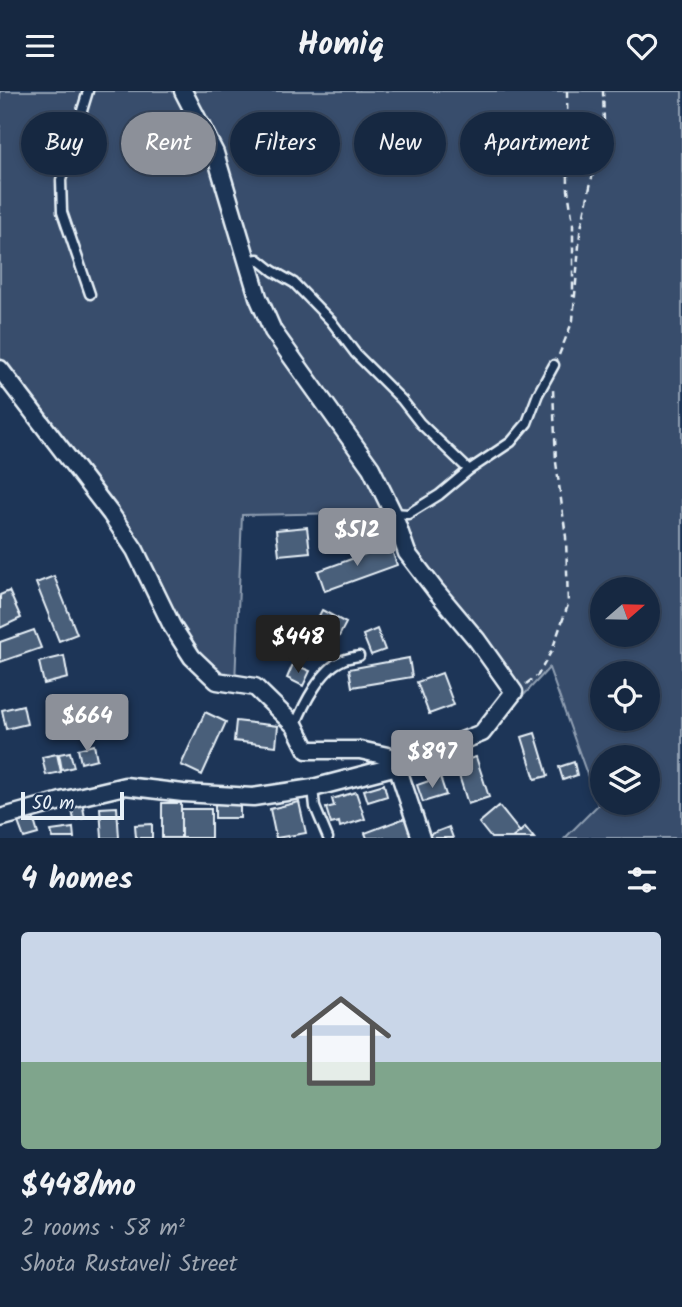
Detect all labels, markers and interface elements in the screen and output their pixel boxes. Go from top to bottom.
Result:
text: Homiq [298,20,384,71]
icon: menu [21,27,59,65]
icon: heart [623,27,661,65]
chip: Buy [21,112,107,175]
chip: Rent [121,112,216,175]
chip: Filters [230,112,340,175]
chip: New [354,112,446,175]
chip: Apartment [460,112,614,175]
pin: $512 [316,509,398,568]
text: $512 [334,513,380,549]
north arrow [590,577,660,647]
map controls [590,577,660,815]
pin: $448 [257,615,339,675]
text: $448 [272,620,324,656]
button: locate [590,661,660,731]
pin: $664 [46,695,128,754]
text: $664 [61,699,113,735]
pin: $897 [391,731,473,790]
text: $897 [407,735,457,771]
button: layers [590,745,660,815]
scale bar [21,789,124,821]
text: 50 m [32,789,74,819]
text: 4 homes [21,856,133,904]
icon: filters [623,861,661,899]
icon: home [278,978,404,1104]
text: $448/mo [21,1163,136,1211]
text: 2 rooms · 58 m² [21,1211,185,1247]
text: Shota Rustaveli Street [21,1247,238,1283]

